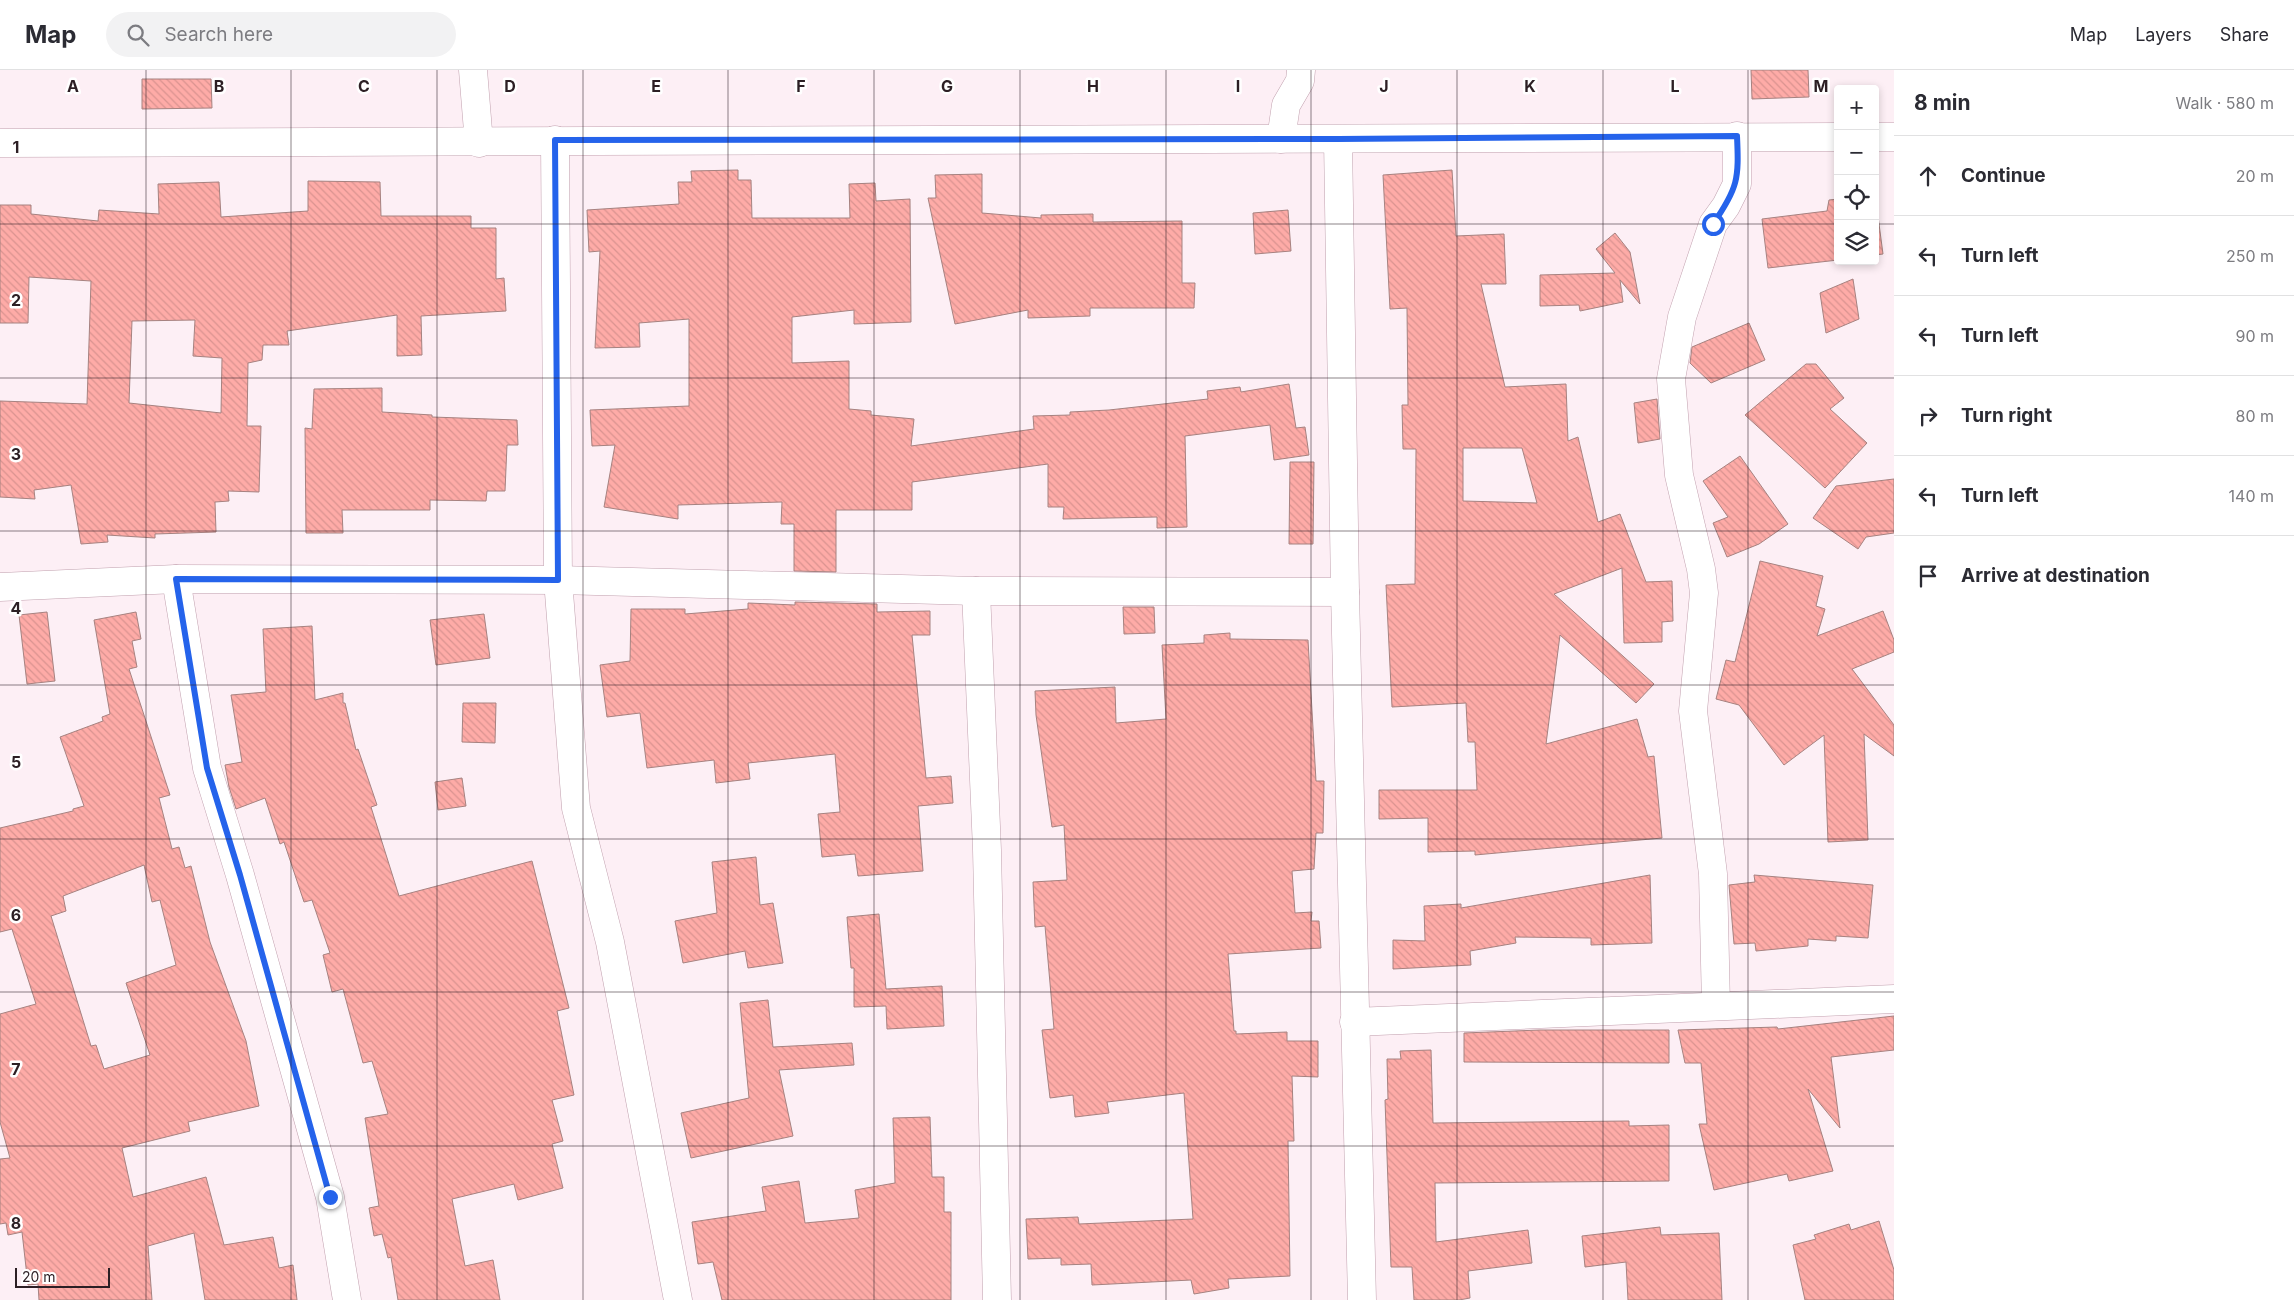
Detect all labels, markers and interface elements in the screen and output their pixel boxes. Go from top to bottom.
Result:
search box [106,12,456,57]
text: Map [25,20,76,49]
icon: search [124,21,152,49]
text: Search here [164,23,273,46]
text: Map [2070,24,2107,45]
text: Layers [2135,24,2192,45]
text: Share [2220,24,2269,45]
text: A [67,76,79,96]
text: B [214,76,224,96]
text: C [358,76,370,96]
text: D [504,76,516,96]
text: E [651,76,661,96]
text: F [796,76,806,96]
text: G [941,76,953,96]
text: H [1087,76,1099,96]
text: I [1236,76,1240,96]
text: J [1379,76,1389,96]
text: K [1524,76,1536,96]
text: L [1670,76,1680,96]
text: M [1814,76,1828,96]
map controls [1834,85,1879,265]
button: + [1834,85,1879,130]
text: 8 min [1914,90,1971,115]
text: Walk · 580 m [2176,93,2274,113]
button: − [1834,130,1879,175]
text: 1 [13,137,19,157]
icon: ahead [1914,162,1942,190]
text: Continue [1961,164,2046,187]
text: 20 m [2236,166,2274,186]
button: locate [1834,175,1879,220]
route start [1702,213,1725,236]
button: layers [1834,220,1879,265]
icon: left [1914,242,1942,270]
text: Turn left [1961,244,2039,267]
text: 250 m [2226,246,2274,266]
text: 2 [11,290,21,310]
icon: left [1914,322,1942,350]
text: Turn left [1961,324,2039,347]
text: 90 m [2235,326,2274,346]
icon: right [1914,402,1942,430]
text: Turn right [1961,404,2052,427]
text: 80 m [2235,406,2274,426]
text: 3 [11,444,21,464]
icon: left [1914,482,1942,510]
text: Turn left [1961,484,2039,507]
text: 140 m [2229,486,2274,506]
icon: arrive [1914,562,1942,590]
text: Arrive at destination [1961,564,2150,587]
text: 4 [11,598,22,618]
text: 5 [11,752,21,772]
text: 6 [11,905,21,925]
text: 7 [11,1059,21,1079]
route end [319,1186,342,1209]
text: 8 [11,1213,21,1233]
scale bar [15,1265,110,1288]
text: 20 m [22,1268,56,1285]

